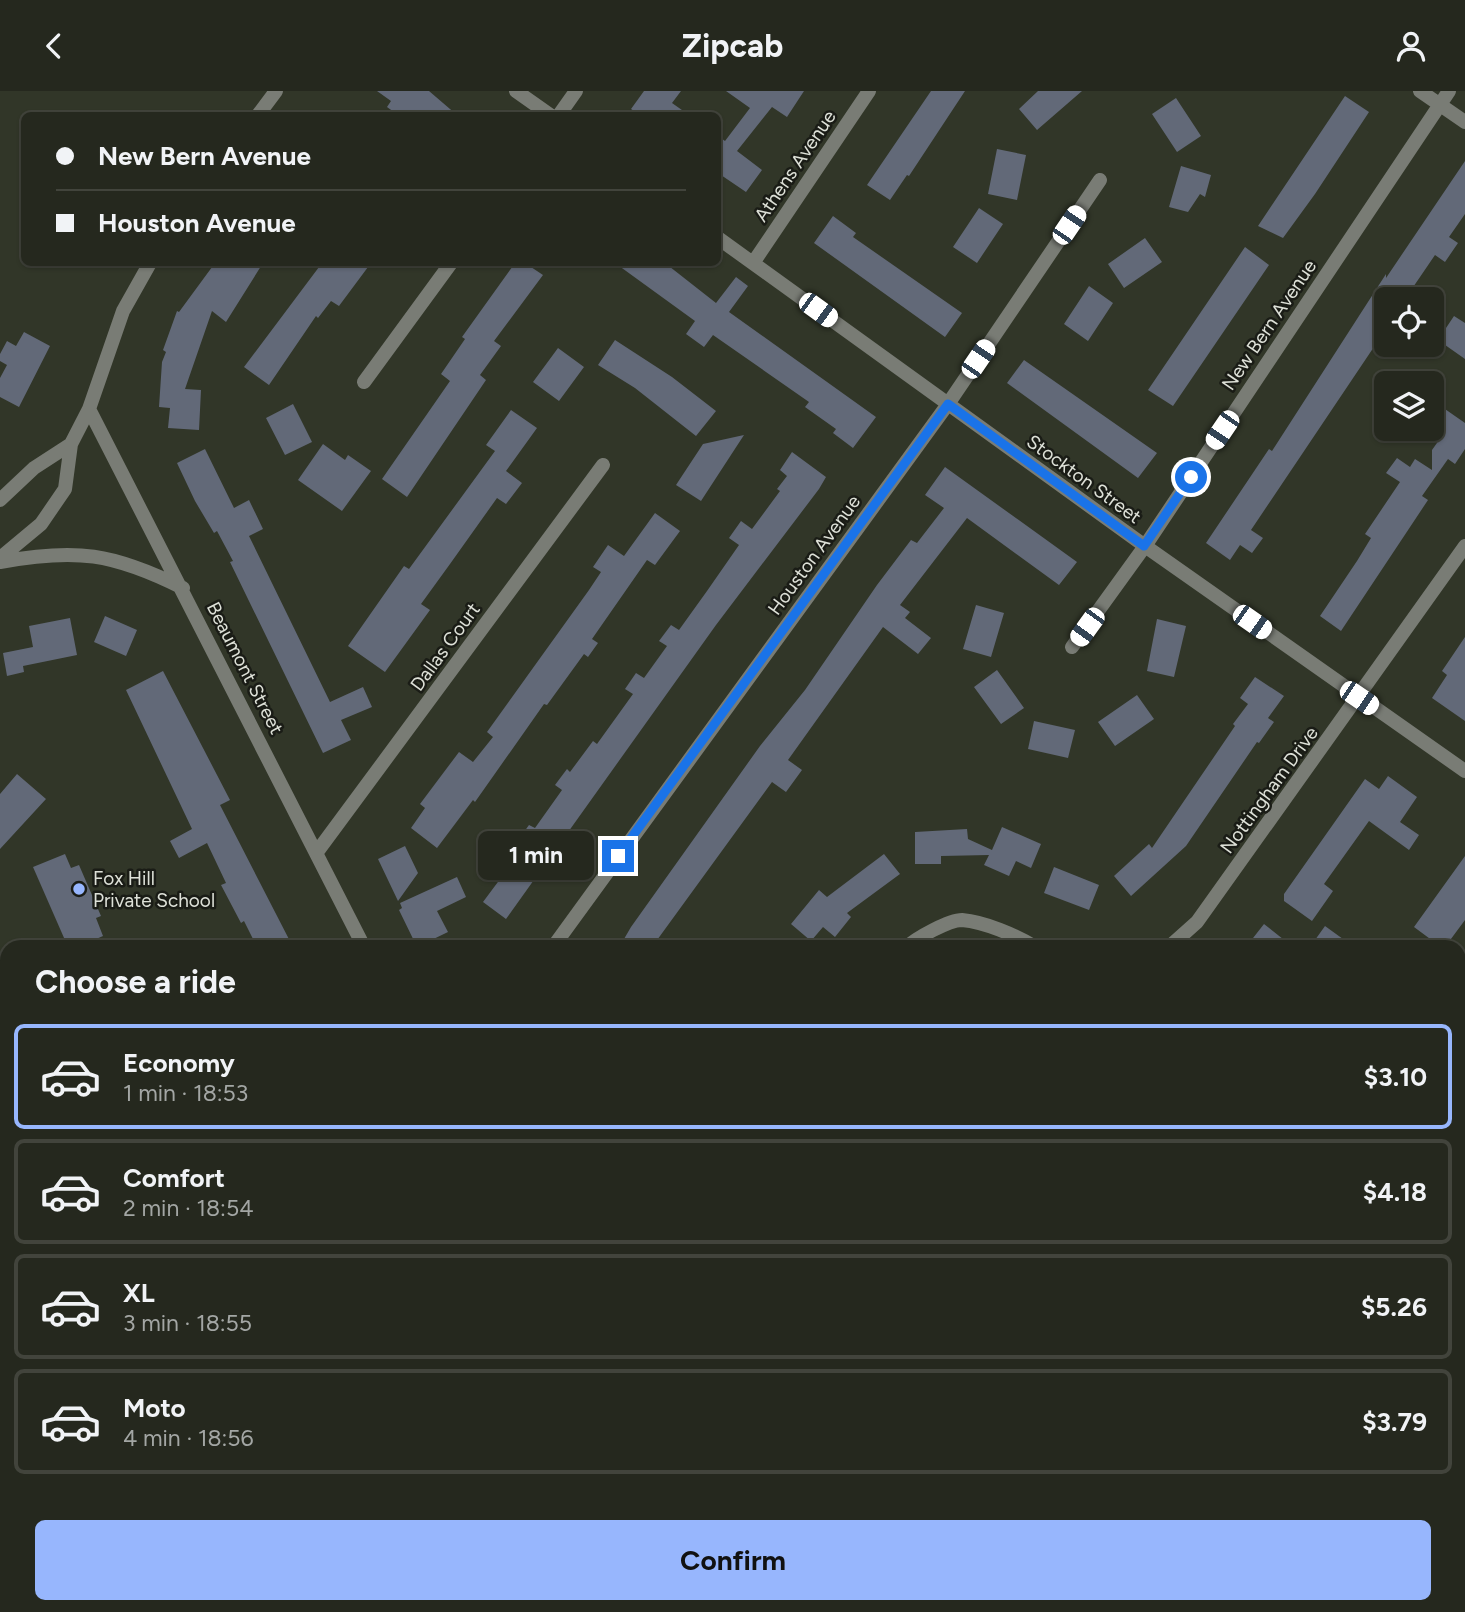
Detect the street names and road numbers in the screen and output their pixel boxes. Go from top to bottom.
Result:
street label: Athens Avenue [749,106,841,226]
street label: New Bern Avenue [1217,255,1321,395]
street label: Stockton Street [1022,430,1146,528]
street label: Houston Avenue [763,491,865,619]
street label: Beaumont Street [202,598,288,738]
street label: Dallas Court [405,598,485,696]
street label: Nottingham Drive [1215,722,1323,858]

